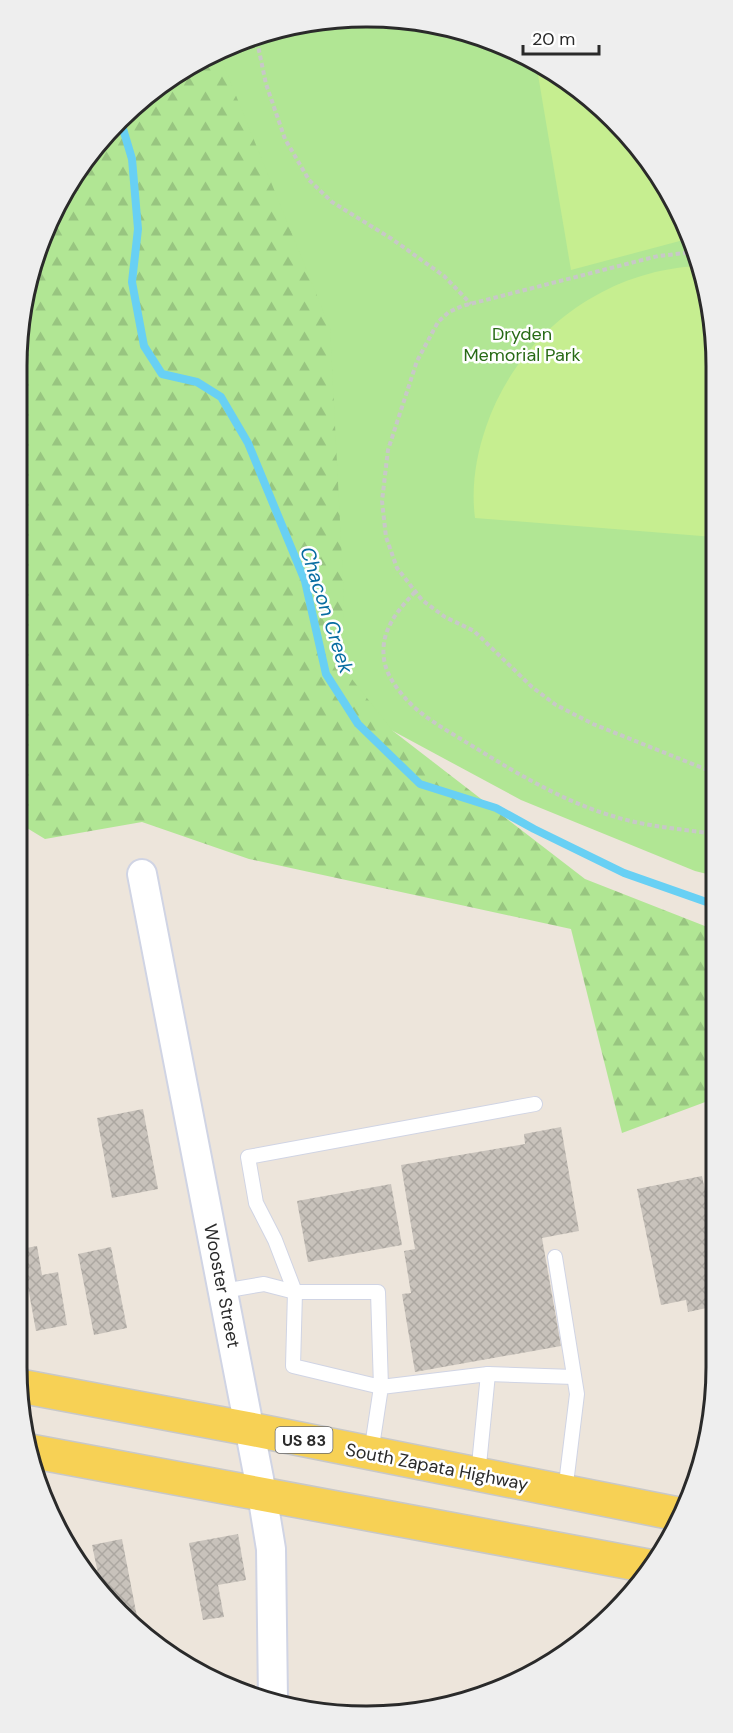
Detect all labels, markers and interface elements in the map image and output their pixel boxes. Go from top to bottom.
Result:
scale bar [523,18,600,56]
text: 20 m [532,27,575,51]
park label: Dryden Memorial Park [463,322,581,367]
water label: Chacon Creek [294,543,360,678]
street label: Wooster Street [198,1222,246,1350]
road number: US 83 [276,1427,332,1453]
street label: South Zapata Highway [344,1438,530,1496]

